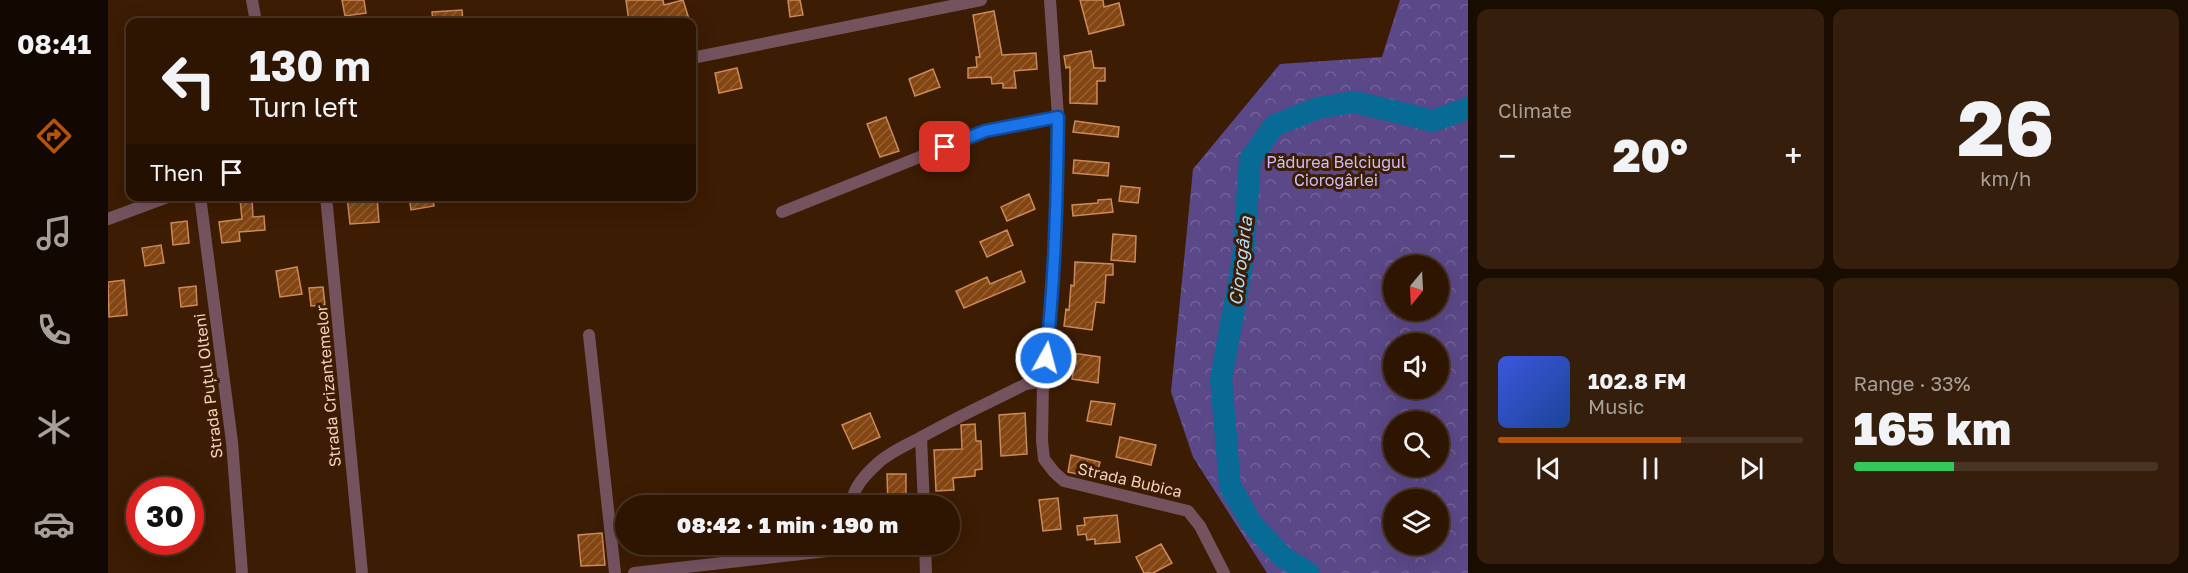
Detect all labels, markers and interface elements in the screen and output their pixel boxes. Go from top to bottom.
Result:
text: 08:41 [17,28,91,60]
text: 130 m [249,40,371,90]
icon: left [150,42,228,120]
text: 26 [1957,80,2054,173]
text: Turn left [249,91,358,123]
text: Climate [1498,98,1572,122]
icon: directions [33,115,75,157]
pin [919,121,970,172]
text: 20° [1613,128,1688,182]
icon: arrive [928,130,961,163]
text: − [1498,136,1516,175]
text: + [1784,136,1803,175]
park label: Pădurea Belciugul Ciorogârlei [1266,152,1406,190]
icon: arrive [215,156,248,189]
text: Then [150,159,203,186]
text: km/h [1980,166,2031,190]
icon: music [33,212,75,254]
water label: Ciorogârla [1224,214,1256,307]
north arrow [1383,255,1449,321]
map controls [1383,255,1449,555]
street label: Strada Crizantemelor [311,304,345,468]
icon: phone [33,309,75,351]
street label: Strada Puțul Olteni [189,312,227,460]
position arrow [1014,326,1078,390]
button: sound [1383,333,1449,399]
text: 102.8 FM [1588,367,1686,394]
text: Range · 33% [1854,371,1971,395]
text: Music [1588,394,1644,418]
text: 165 km [1854,401,2011,455]
icon: climate [33,406,75,448]
button: search [1383,411,1449,477]
icon: previous [1532,452,1565,485]
icon: pause [1634,452,1667,485]
icon: next [1735,452,1768,485]
street label: Strada Bubica [1076,458,1184,502]
speed limit sign: 30 [126,477,204,555]
button: layers [1383,489,1449,555]
icon: car [33,503,75,545]
text: 08:42 · 1 min · 190 m [677,511,898,538]

